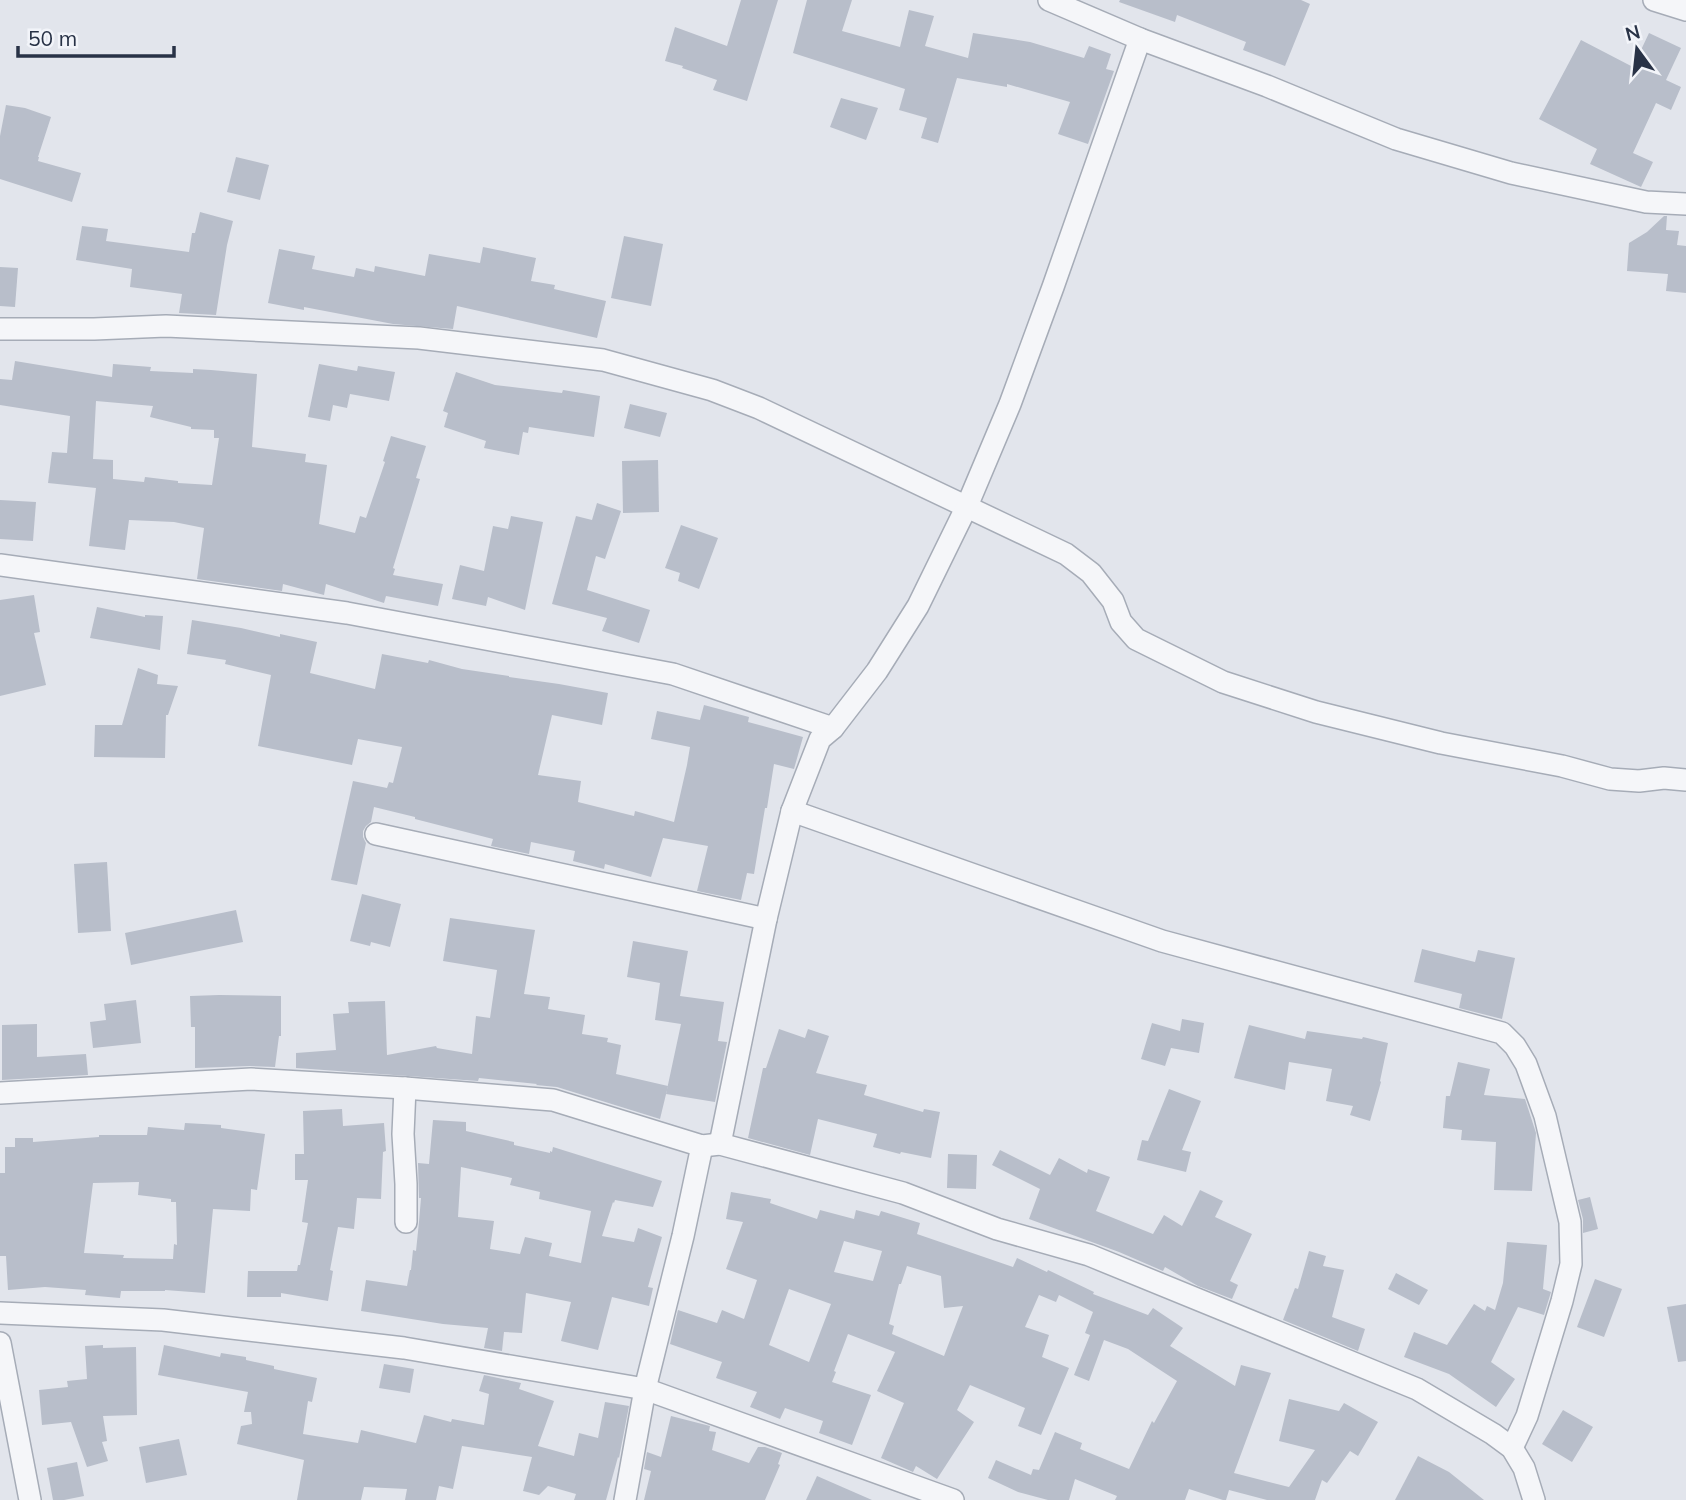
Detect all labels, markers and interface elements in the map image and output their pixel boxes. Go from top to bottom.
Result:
scale bar [18,14,173,58]
north arrow [1602,14,1672,84]
text: N [1623,19,1643,46]
text: 50 m [28,25,77,51]

